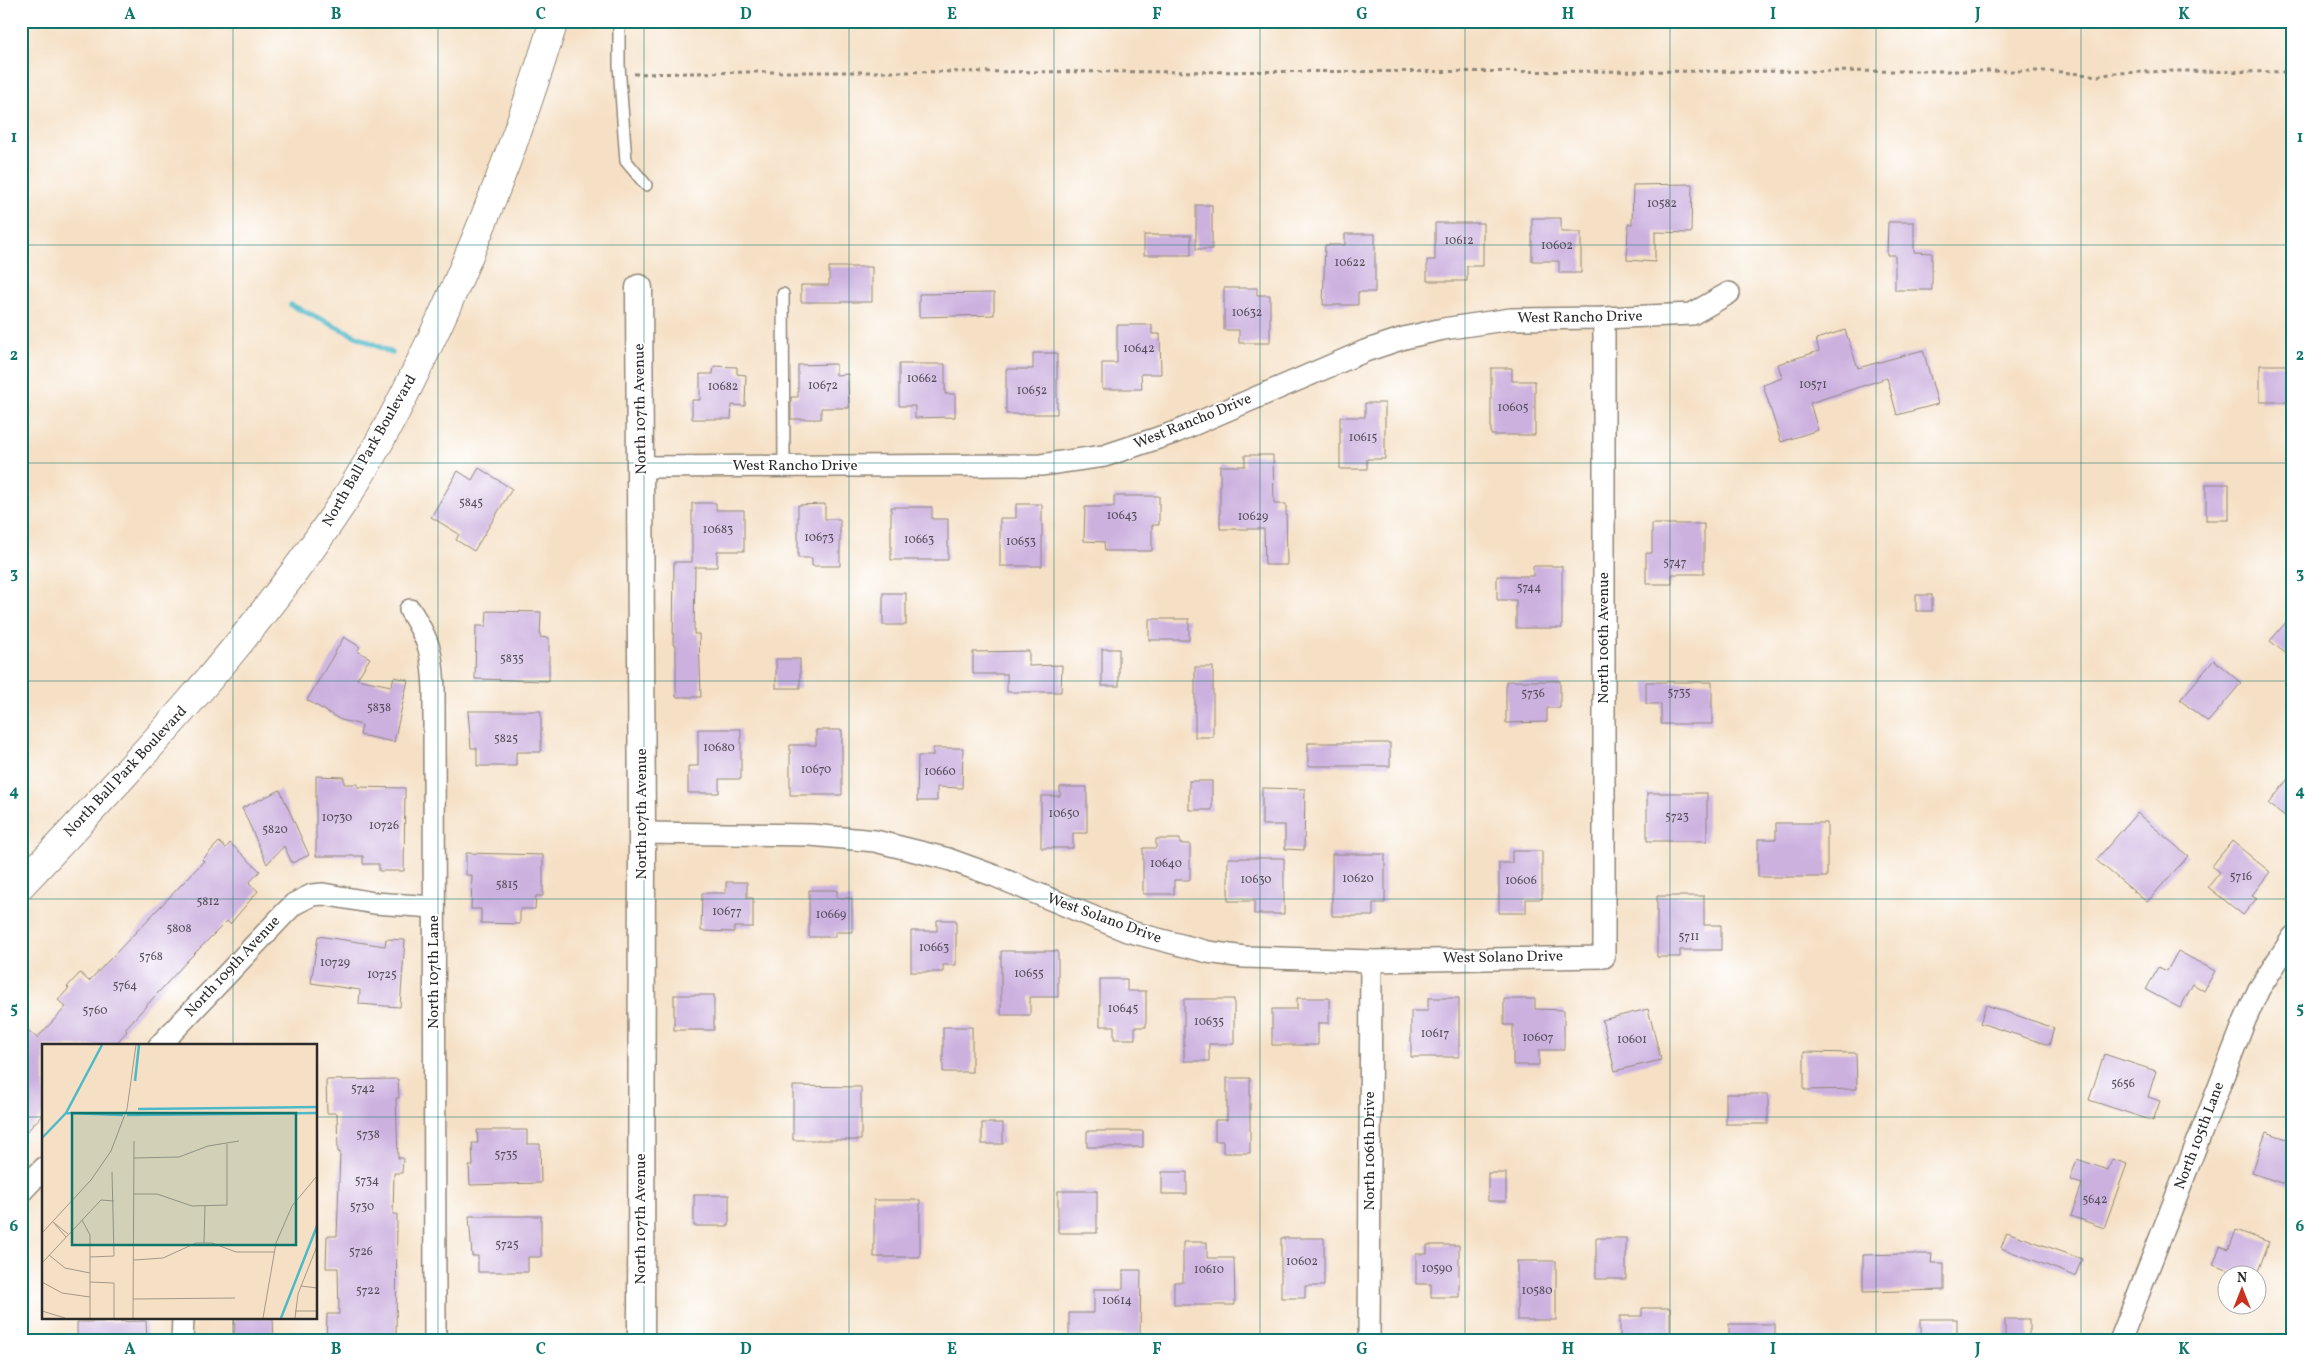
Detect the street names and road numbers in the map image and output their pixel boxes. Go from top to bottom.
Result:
street label: West Rancho Drive [1517,306,1643,330]
street label: North 107th Avenue [629,343,653,475]
street label: North Ball Park Boulevard [318,371,422,531]
street label: West Rancho Drive [1131,389,1255,455]
street label: West Rancho Drive [732,456,858,477]
street label: North 106th Avenue [1594,572,1615,704]
street label: North Ball Park Boulevard [60,702,192,842]
street label: North 107th Avenue [632,749,653,879]
street label: West Solano Drive [1044,889,1164,949]
street label: North 109th Avenue [180,912,286,1022]
street label: North 107th Lane [424,915,445,1029]
street label: West Solano Drive [1443,946,1563,970]
street label: North 105th Lane [2170,1079,2230,1193]
street label: North 106th Drive [1360,1091,1381,1211]
street label: North 107th Avenue [631,1154,652,1284]

